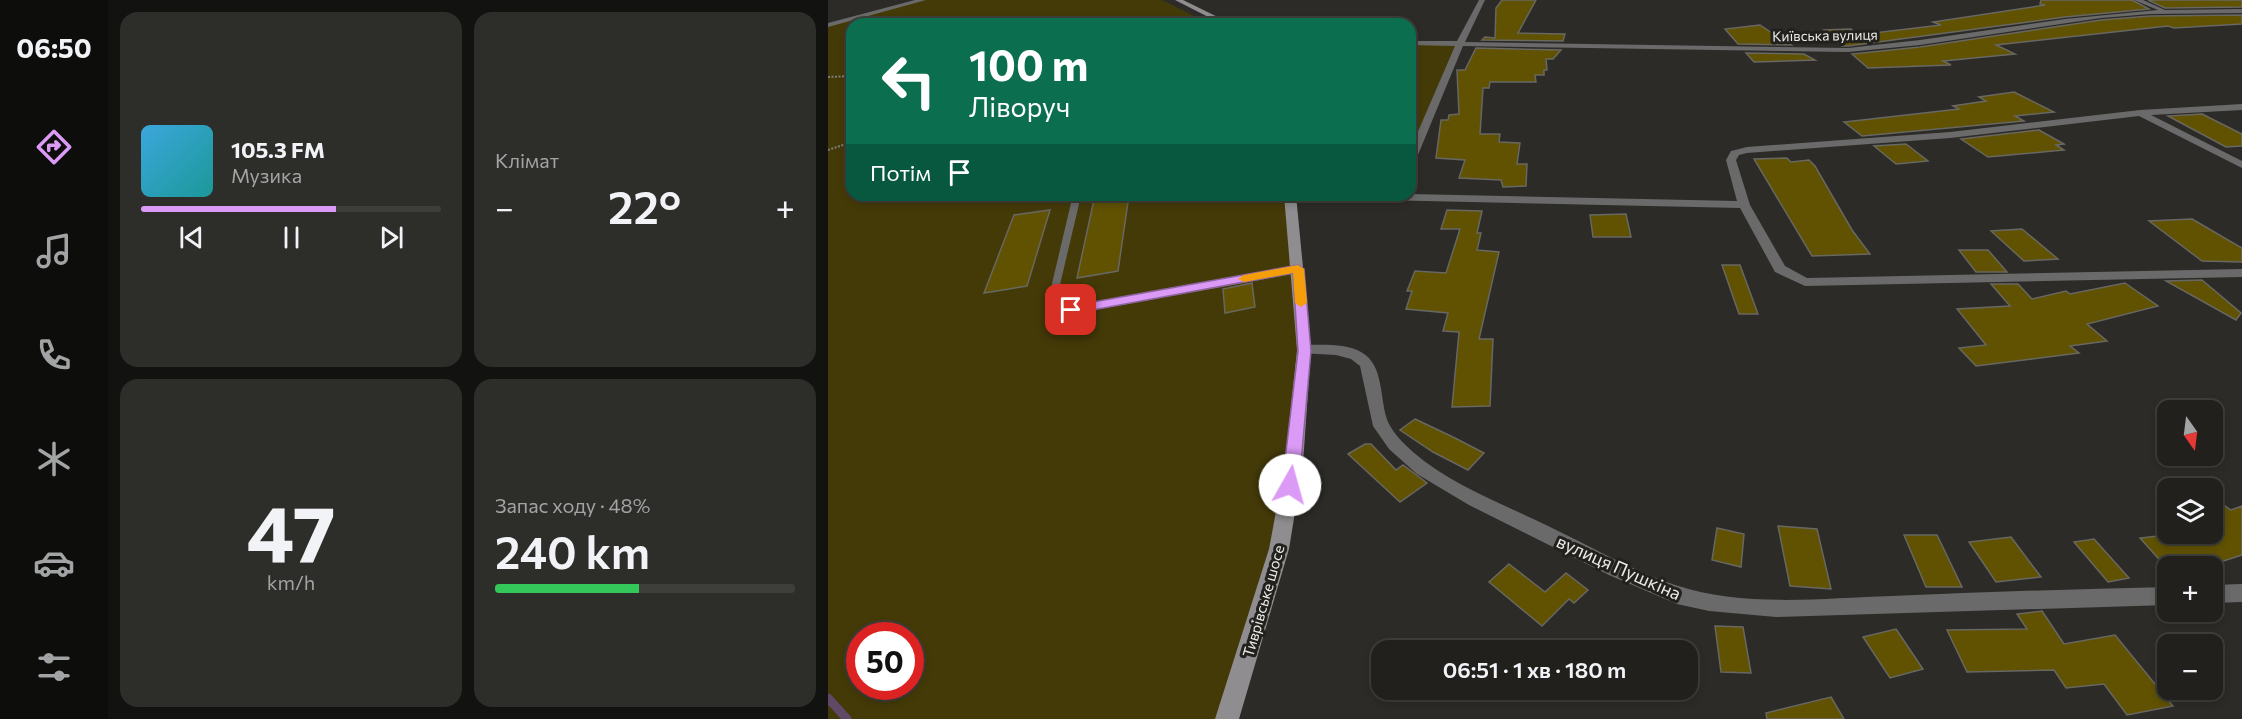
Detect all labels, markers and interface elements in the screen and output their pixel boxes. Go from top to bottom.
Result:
street label: Київська вулиця [1772,26,1878,44]
text: 06:50 [16,31,92,64]
text: 100 m [969,38,1089,90]
icon: left [870,42,948,120]
text: Ліворуч [969,90,1070,123]
icon: directions [33,126,75,168]
text: 105.3 FM [231,136,325,163]
text: Клімат [495,148,559,172]
icon: arrive [943,156,976,189]
text: Потім [870,159,931,186]
text: Музика [231,163,302,187]
text: 22° [608,178,681,233]
text: − [495,186,514,227]
text: + [776,186,795,227]
icon: previous [175,221,208,254]
icon: pause [275,221,308,254]
icon: next [375,221,408,254]
icon: music [33,230,75,272]
pin [1045,284,1096,335]
icon: arrive [1054,293,1087,326]
icon: phone [33,334,75,376]
north arrow [2157,400,2223,466]
map controls [2157,400,2223,700]
icon: climate [33,438,75,480]
position arrow [1258,453,1322,517]
button: layers [2157,478,2223,544]
text: 47 [246,483,336,578]
text: Запас ходу · 48% [495,493,650,517]
text: 240 km [495,523,650,578]
street label: вулиця Пушкіна [1553,530,1685,604]
icon: car [33,542,75,584]
street label: Тиврівське шосе [1238,543,1288,659]
button: + [2157,556,2223,622]
text: km/h [267,570,315,594]
speed limit sign: 50 [846,622,924,700]
button: − [2157,634,2223,700]
icon: filters [33,646,75,688]
text: 06:51 · 1 хв · 180 m [1443,656,1626,683]

